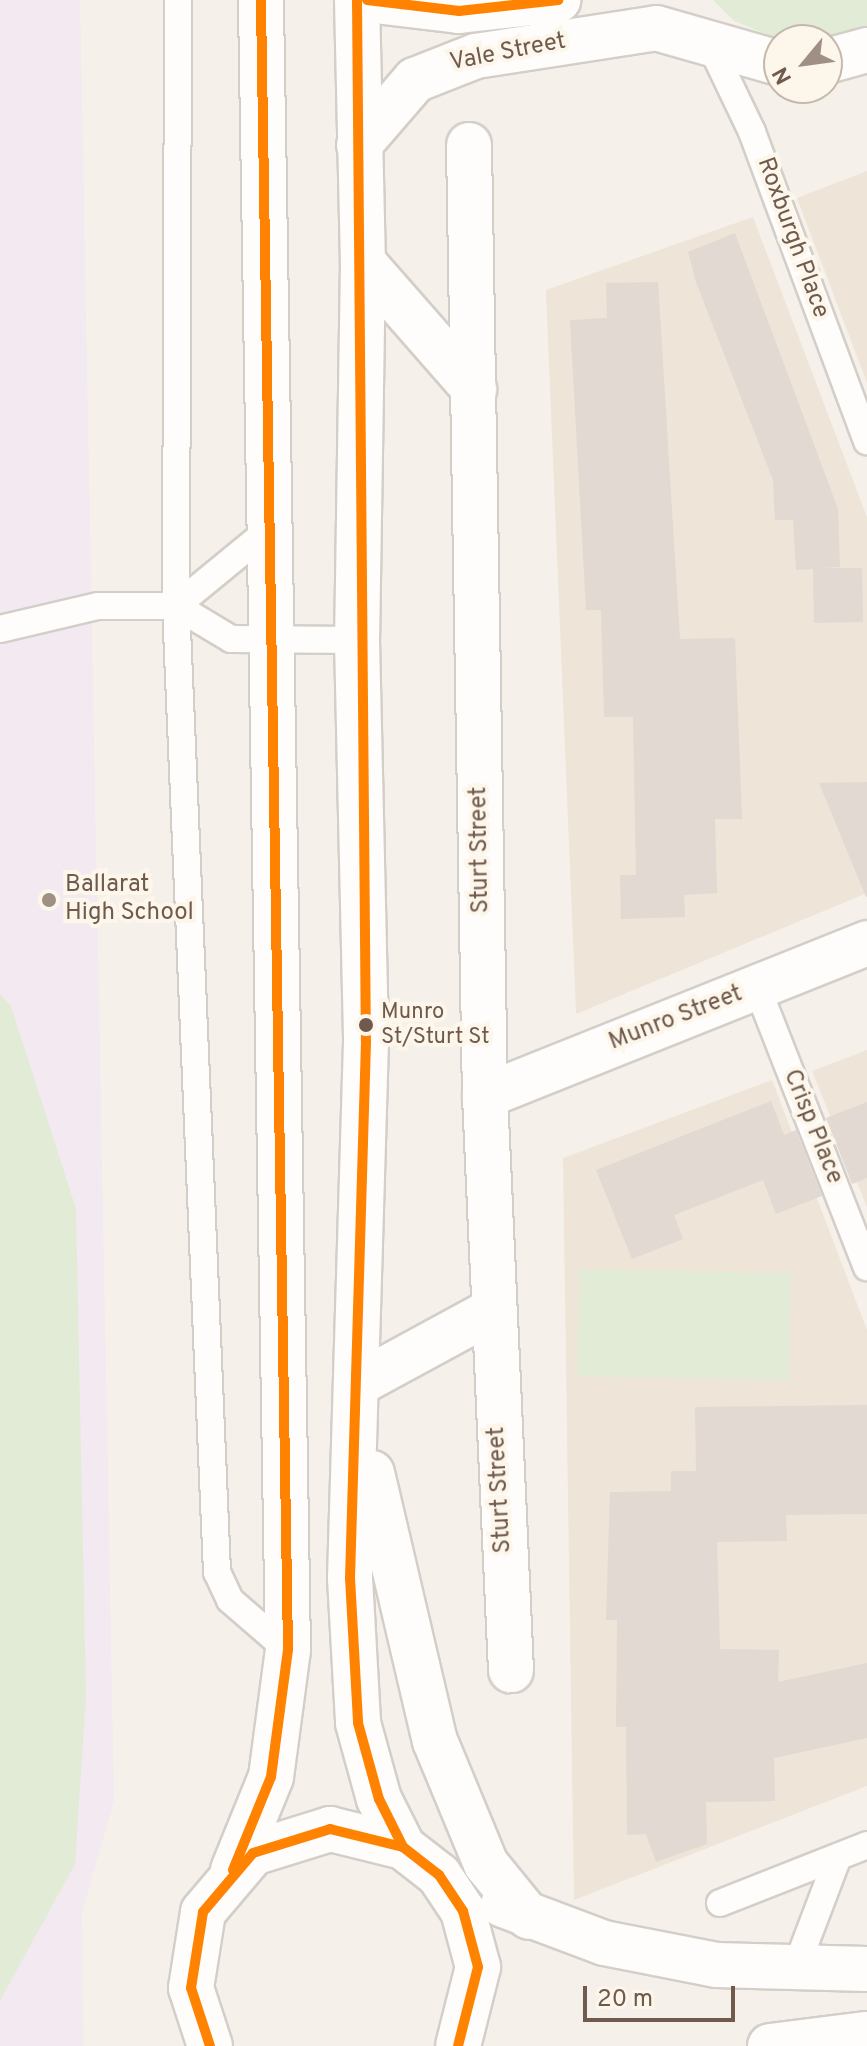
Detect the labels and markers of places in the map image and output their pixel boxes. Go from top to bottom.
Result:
place label: Ballarat High School [65,872,194,928]
marker: Ballarat High School [40,891,58,909]
place label: Munro St/Sturt St [381,999,490,1050]
marker: Munro St/Sturt St [358,1017,374,1033]

